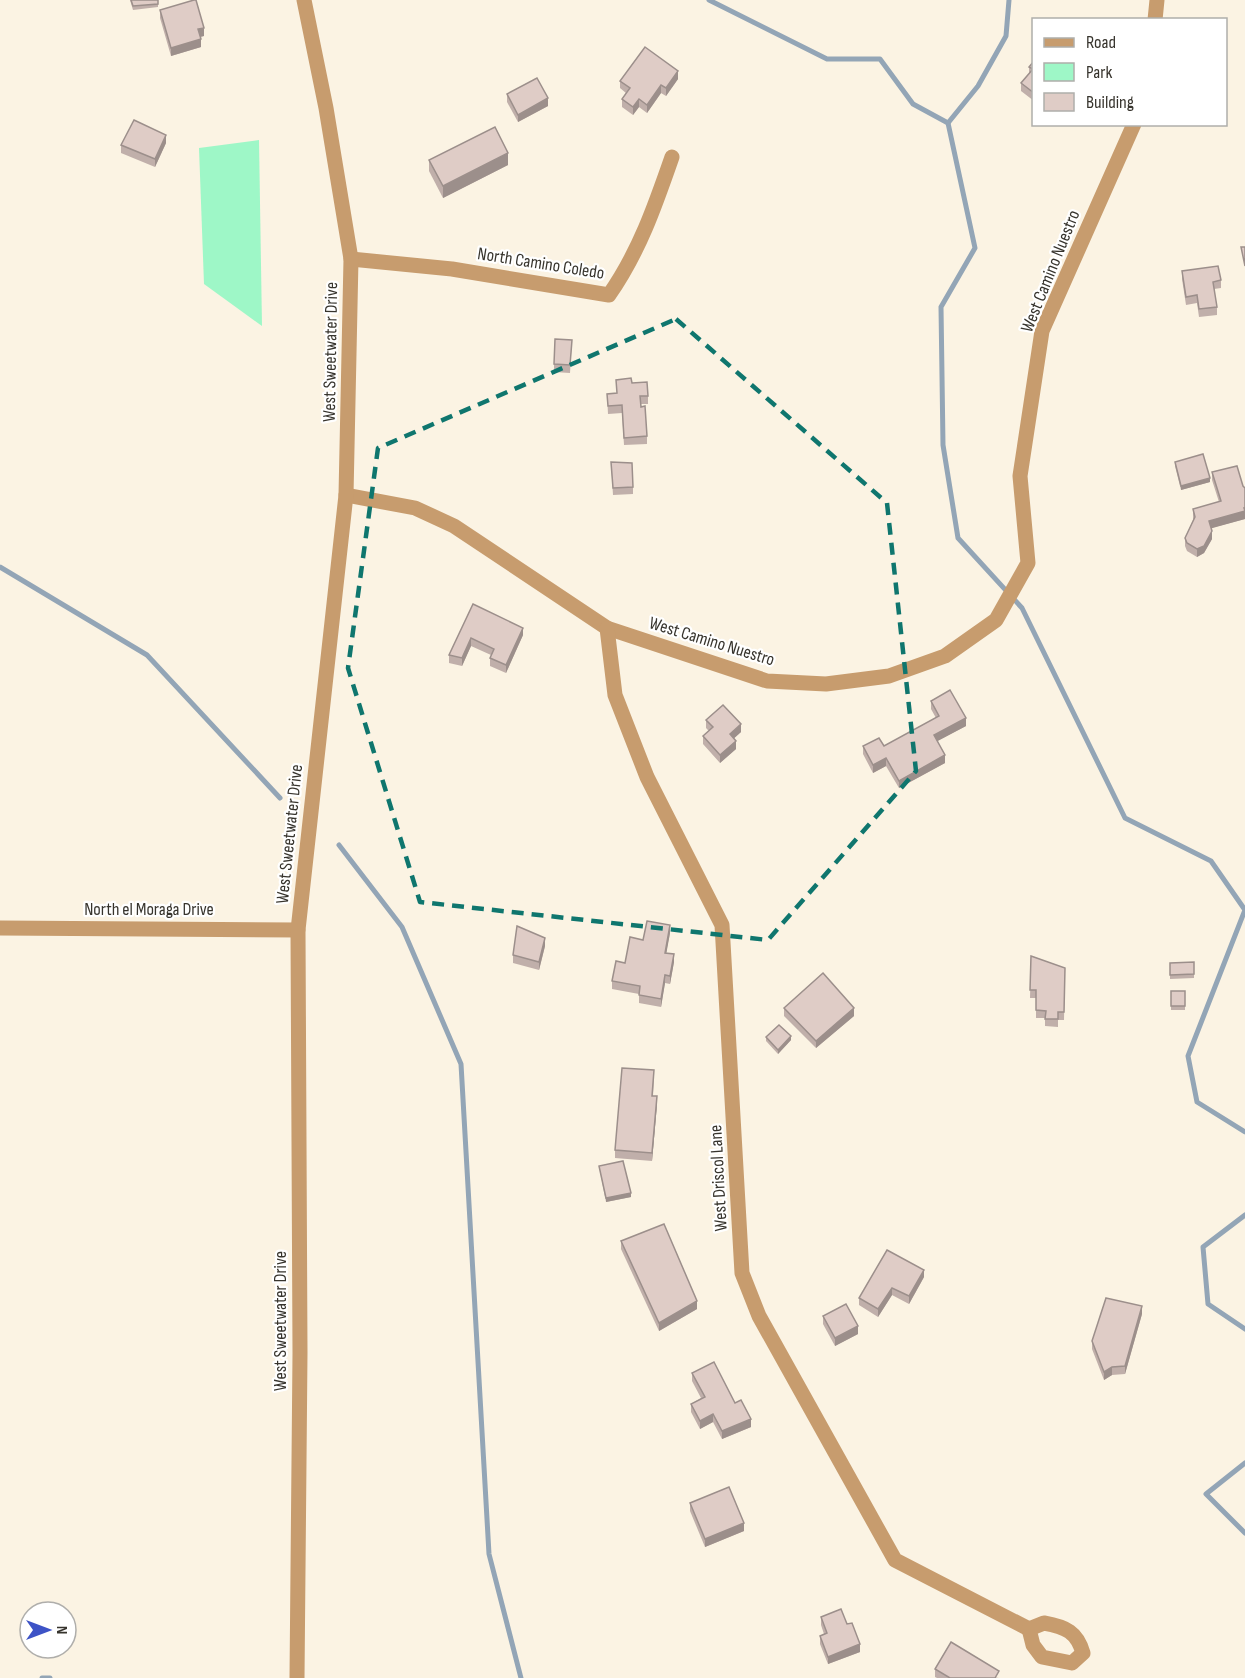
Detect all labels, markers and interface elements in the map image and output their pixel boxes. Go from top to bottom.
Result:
legend [1032,18,1227,126]
text: Road [1086,32,1116,53]
text: Park [1086,62,1112,83]
text: Building [1086,92,1134,113]
street label: West Camino Nuestro [1016,207,1085,335]
street label: North Camino Coledo [476,243,606,284]
street label: West Sweetwater Drive [319,282,342,422]
street label: West Camino Nuestro [647,612,777,671]
street label: West Sweetwater Drive [272,763,307,905]
street label: North el Moraga Drive [84,899,214,920]
street label: West Driscol Lane [705,1124,732,1232]
street label: West Sweetwater Drive [270,1251,291,1391]
north arrow [18,1600,78,1660]
text: N [52,1626,71,1634]

